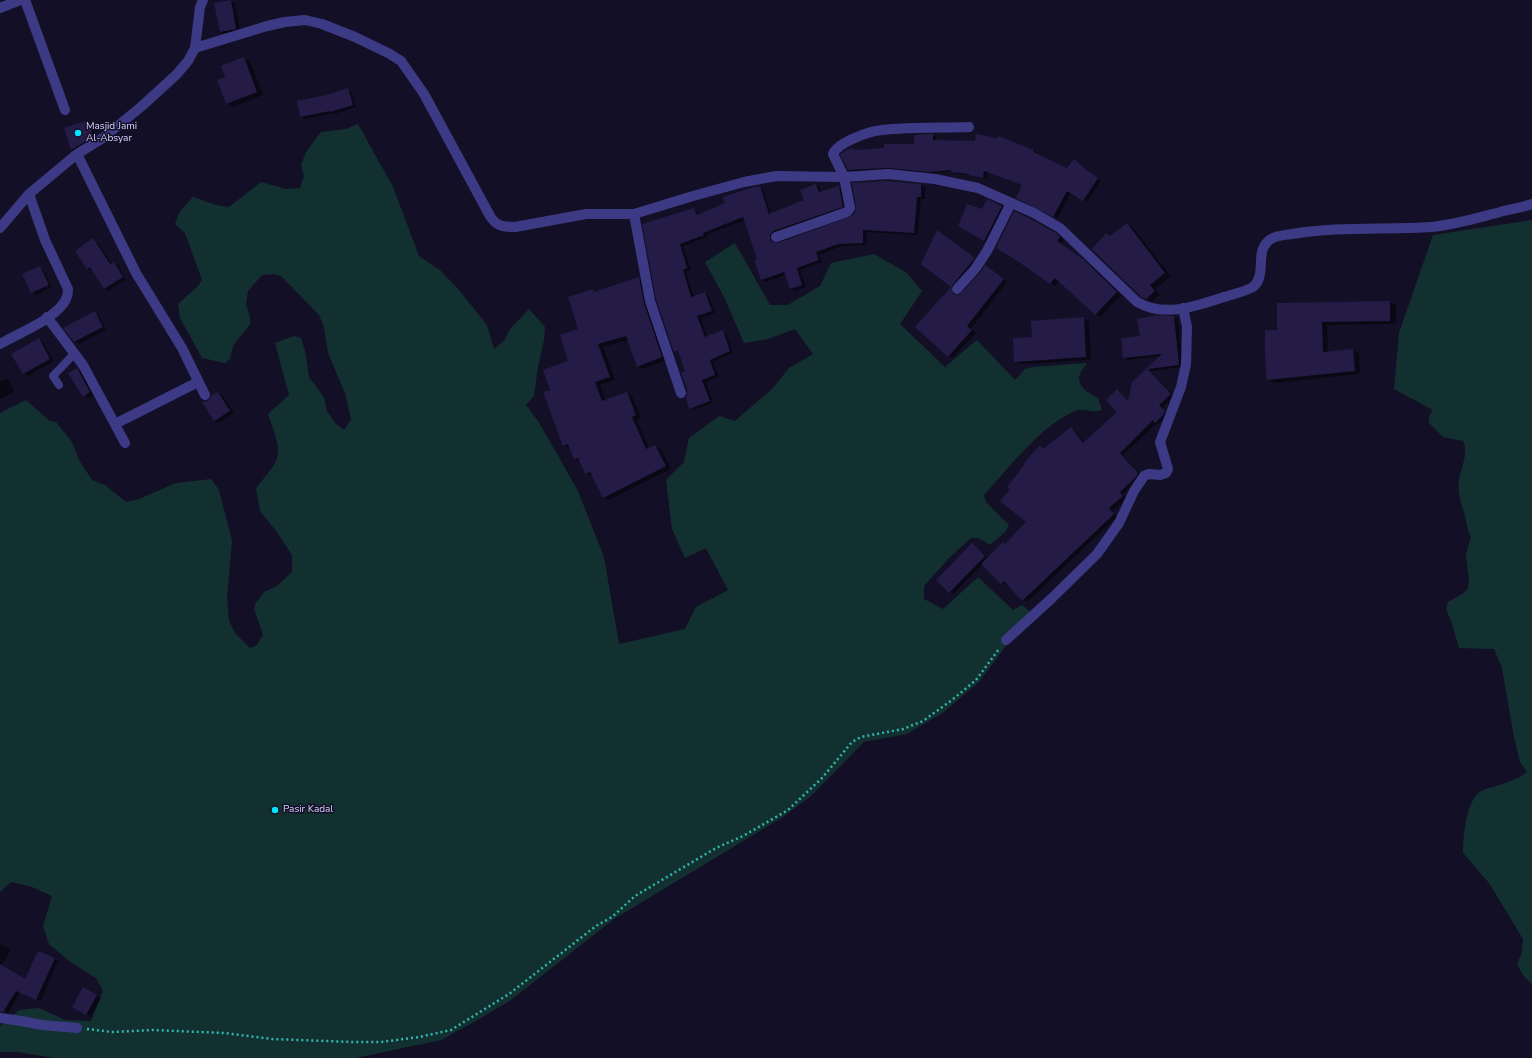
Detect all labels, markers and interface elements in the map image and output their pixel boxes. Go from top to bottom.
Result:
place label: Masjid Jami Al-Absyar [86,121,137,144]
marker: Masjid Jami Al-Absyar [73,128,83,138]
place label: Pasir Kadal [283,804,333,816]
marker: Pasir Kadal [270,805,280,815]

